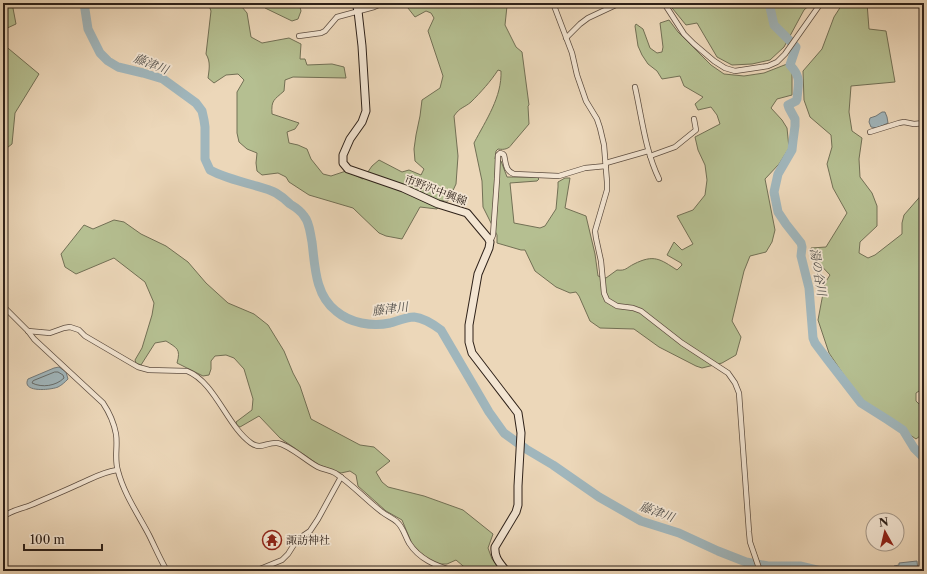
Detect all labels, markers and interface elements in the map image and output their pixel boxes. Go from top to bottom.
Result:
water label: 藤津川 [132,50,173,78]
street label: 市野沢中興線 [403,172,469,208]
water label: 湯の谷川 [807,247,830,299]
water label: 藤津川 [371,299,411,318]
water label: 藤津川 [638,498,679,525]
north arrow [865,512,905,552]
text: N [878,514,890,530]
scale bar [24,526,102,552]
temple icon: 諏訪神社 [261,529,283,551]
text: 100 m [30,532,65,547]
place label: 諏訪神社 [286,533,330,547]

